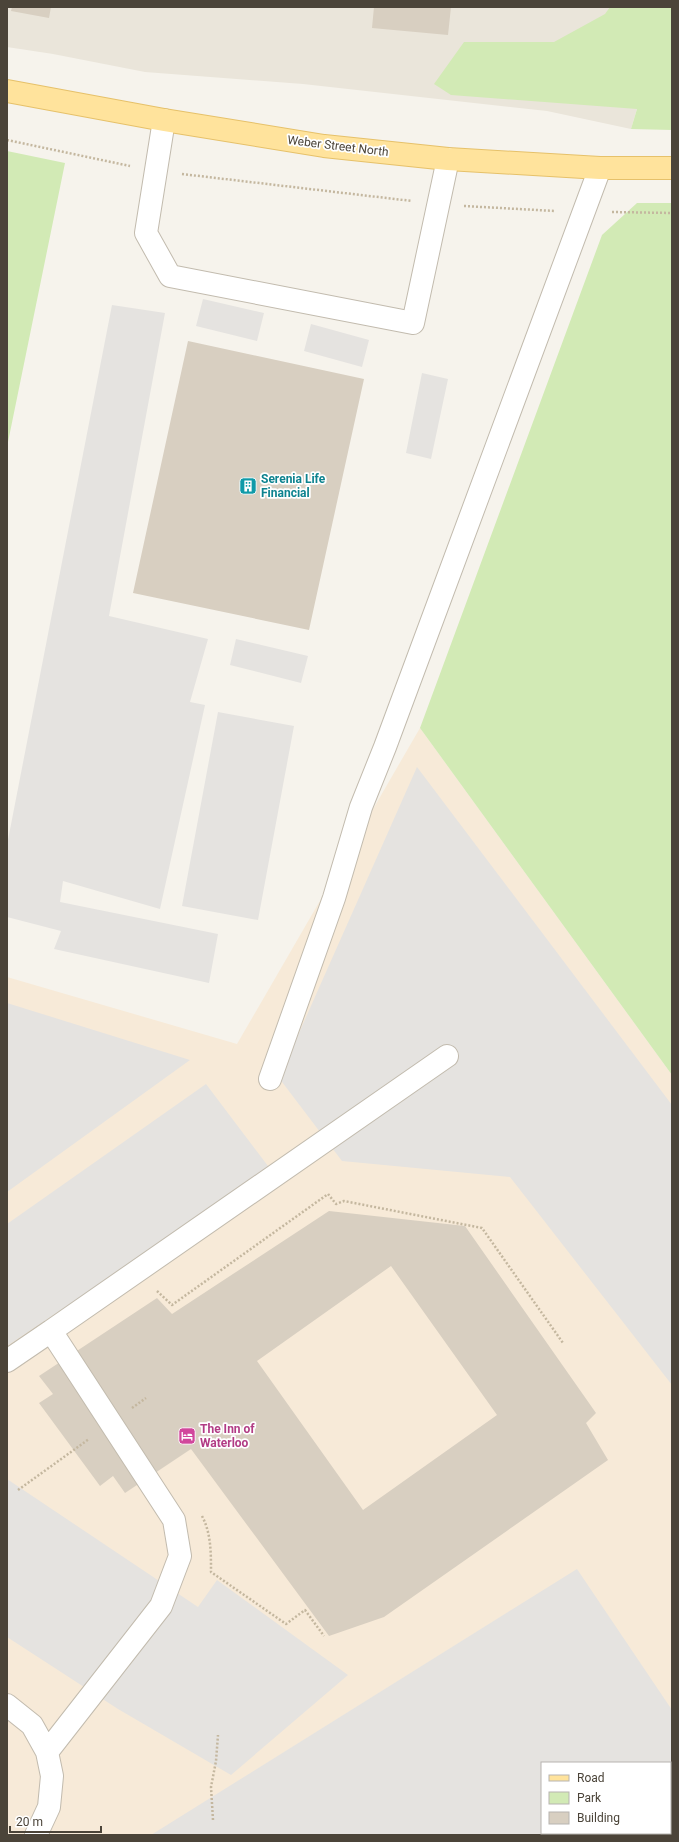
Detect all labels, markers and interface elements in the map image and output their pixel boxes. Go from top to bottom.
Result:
street label: Weber Street North [287,133,389,159]
place label: Serenia Life Financial [261,472,326,500]
building icon: Serenia Life Financial [238,476,258,496]
place label: The Inn of Waterloo [200,1422,255,1450]
hotel icon: The Inn of Waterloo [177,1426,197,1446]
legend [541,1762,671,1834]
text: Road [577,1771,605,1785]
text: Park [577,1791,602,1805]
scale bar [10,1808,101,1834]
text: Building [577,1811,620,1825]
text: 20 m [16,1815,43,1829]

